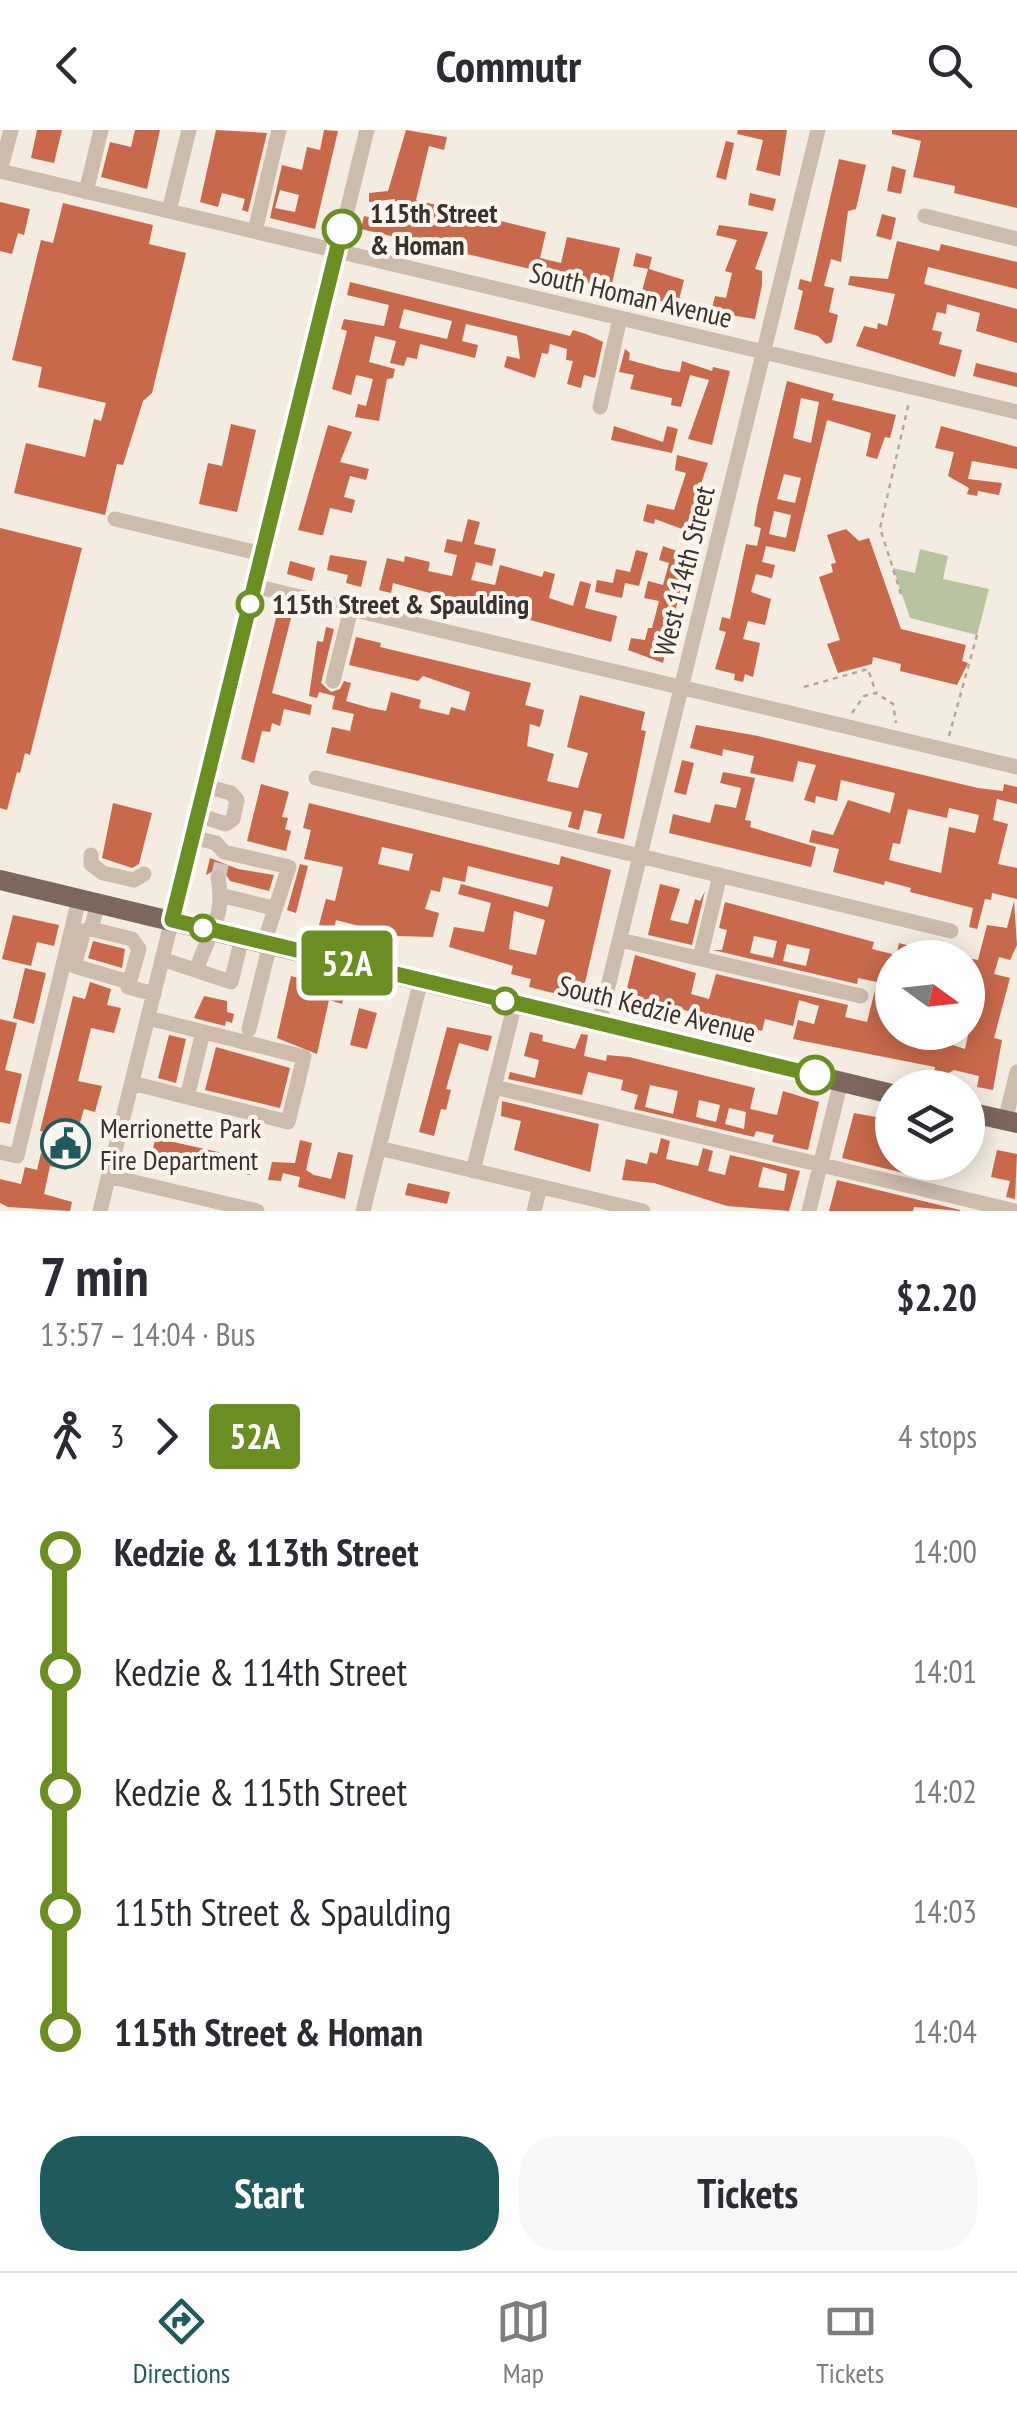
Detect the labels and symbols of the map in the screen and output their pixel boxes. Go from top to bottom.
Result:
place label: 115th Street & Homan [370,194,497,263]
marker: 115th Street & Homan [323,210,361,248]
street label: South Homan Avenue [526,253,736,336]
street label: West 114th Street [644,482,723,660]
place label: 115th Street & Spaulding [272,585,529,622]
marker: 115th Street & Spaulding [237,591,263,617]
unlabelled marker [190,915,216,941]
line badge: 52A [290,930,404,996]
north arrow [875,940,985,1050]
street label: South Kedzie Avenue [554,966,760,1051]
unlabelled marker [492,988,518,1014]
unlabelled marker [796,1056,834,1094]
place label: Merrionette Park Fire Department [100,1109,261,1178]
public building icon: Merrionette Park Fire Department [39,1118,91,1170]

